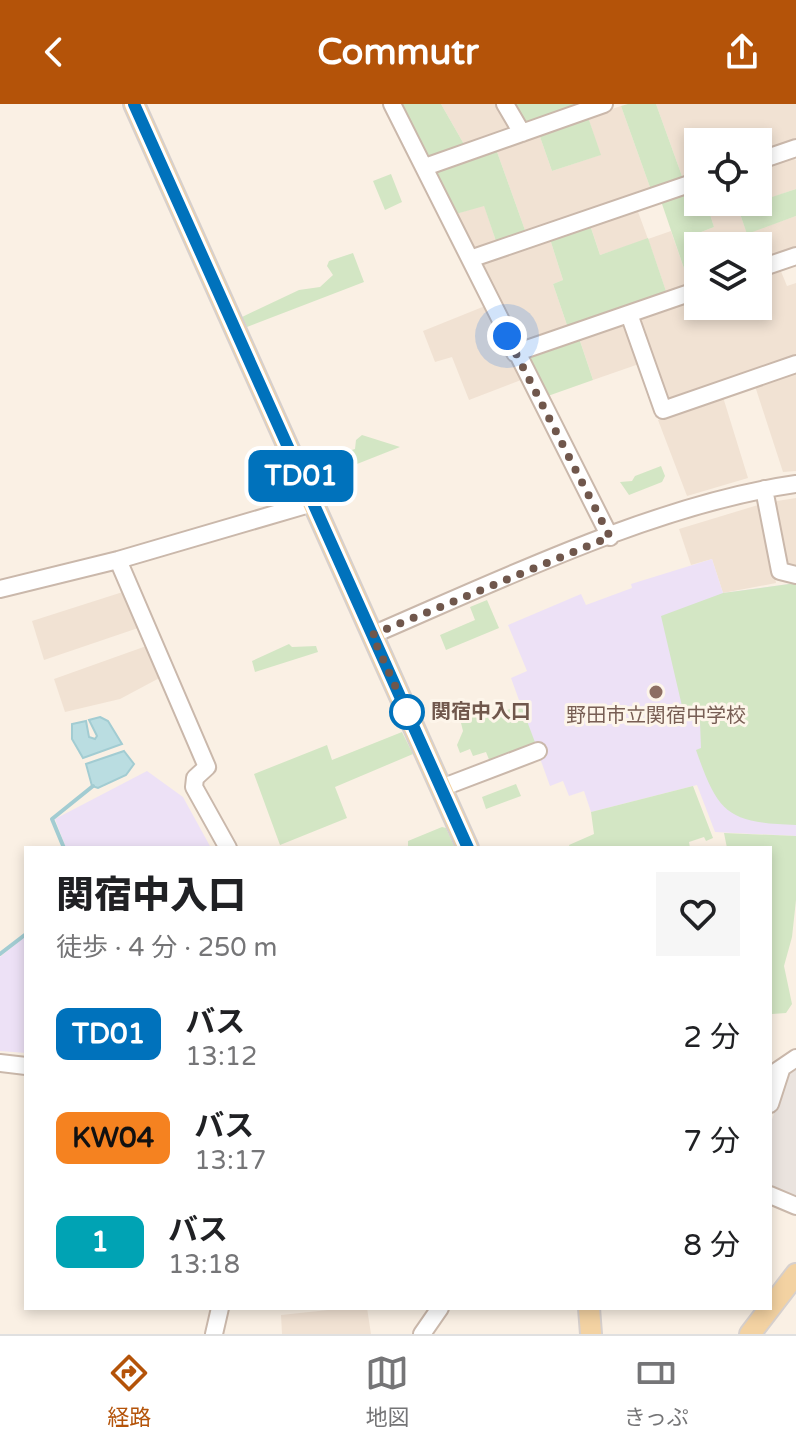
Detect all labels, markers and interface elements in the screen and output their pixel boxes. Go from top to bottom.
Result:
icon: back [32,30,76,74]
icon: share [720,30,764,74]
text: Commutr [317,31,479,74]
map controls [684,128,772,320]
button: locate [684,128,772,216]
button: layers [684,232,772,320]
your location [487,316,527,356]
line badge: TD01 [245,450,357,502]
text: TD01 [264,459,338,493]
marker: 野田市立関宿中学校 [647,683,665,701]
marker: 関宿中入口 [390,695,424,729]
place label: 関宿中入口 [431,700,531,724]
place label: 野田市立関宿中学校 [566,704,746,728]
button: heart [656,872,740,956]
text: 関宿中入口 [56,873,246,919]
text: 徒歩 · 4 分 · 250 m [56,932,277,963]
text: バス [185,1004,245,1041]
text: TD01 [72,1017,145,1051]
text: 2 分 [683,1019,740,1056]
text: 13:12 [185,1041,257,1072]
text: バス [194,1108,254,1145]
text: KW04 [72,1121,154,1155]
text: 7 分 [683,1123,740,1160]
text: 13:17 [194,1145,266,1176]
text: バス [168,1212,228,1249]
text: 1 [91,1225,109,1259]
text: 8 分 [683,1227,740,1264]
text: 13:18 [168,1249,240,1280]
tab: 経路 [107,1351,151,1431]
tab: 地図 [365,1351,409,1431]
tab: きっぷ [624,1351,689,1431]

